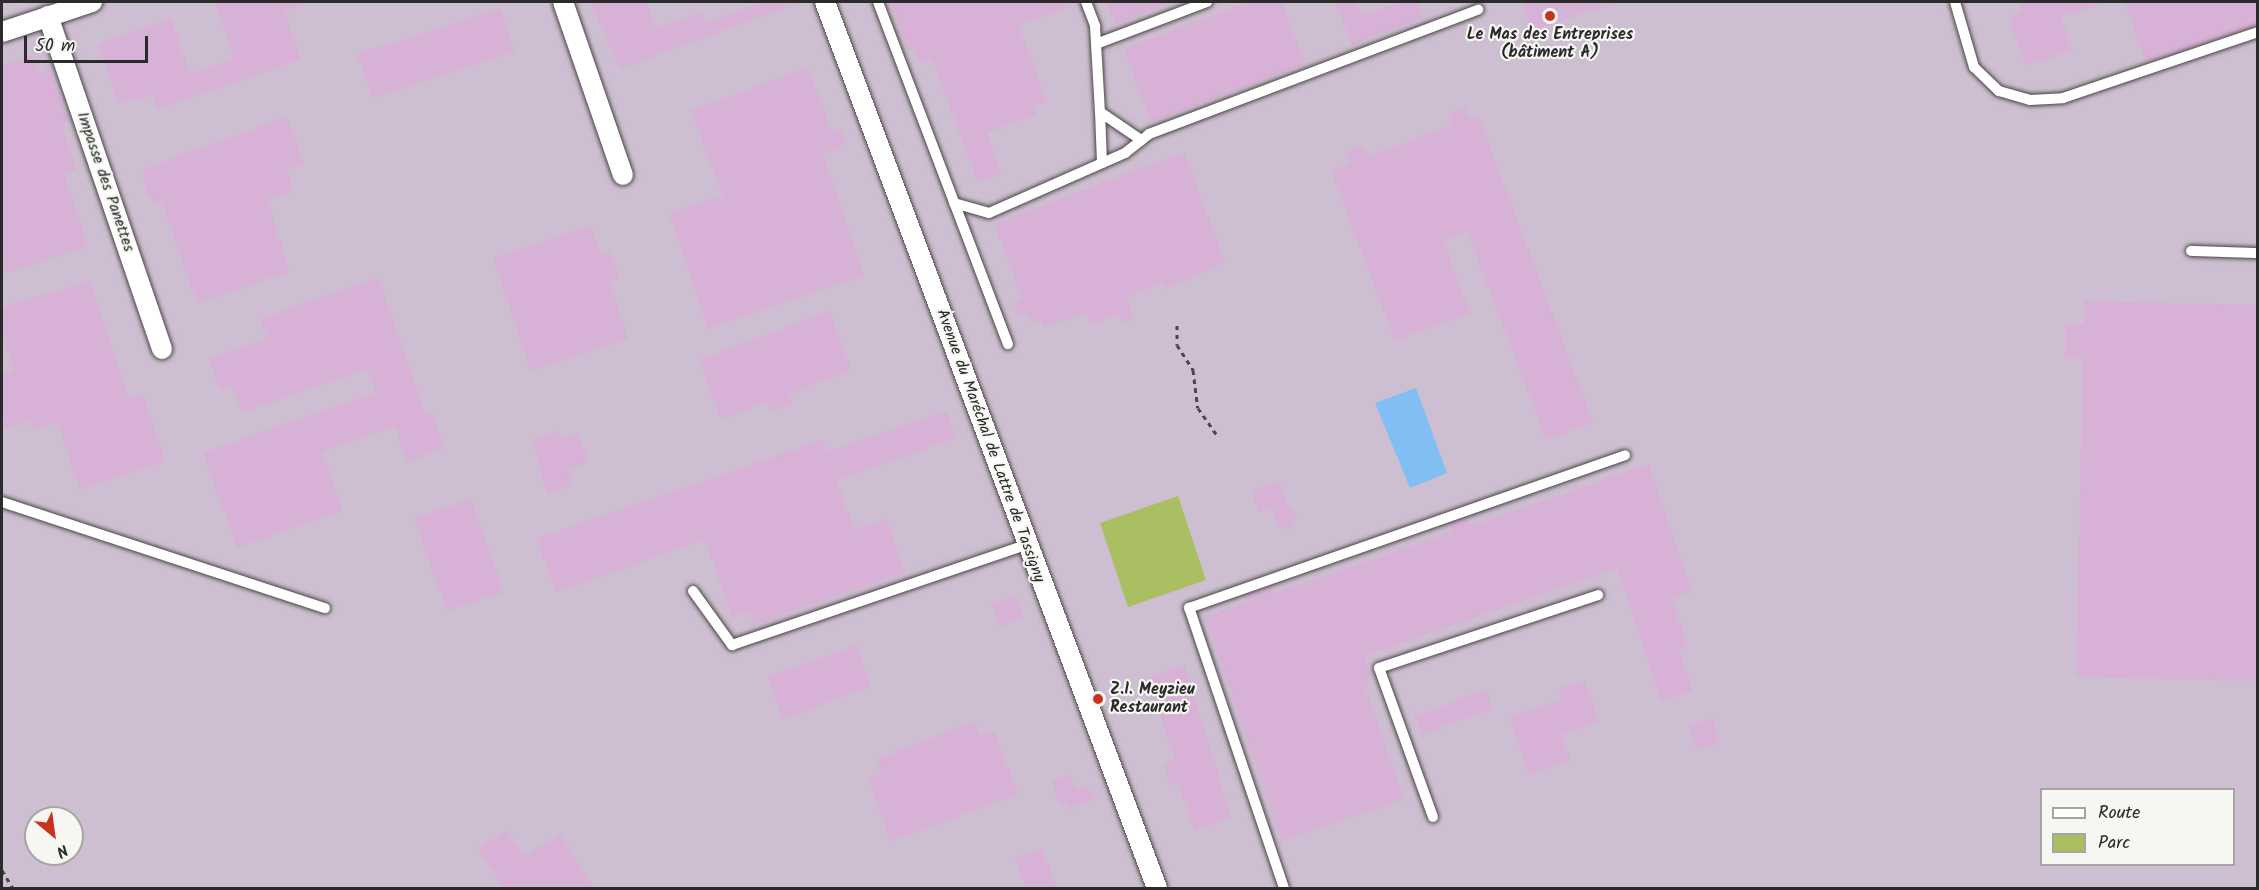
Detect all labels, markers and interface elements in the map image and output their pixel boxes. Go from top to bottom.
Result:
marker: Le Mas des Entreprises (bâtiment A) [1543,9,1557,23]
scale bar [27,24,152,62]
place label: Le Mas des Entreprises (bâtiment A) [1467,25,1633,63]
text: 50 m [35,32,75,61]
street label: Impasse des Panettes [72,109,138,255]
street label: Avenue du Maréchal de Lattre de Tassigny [931,307,1049,585]
place label: Z.I. Meyzieu Restaurant [1110,680,1195,718]
marker: Z.I. Meyzieu Restaurant [1091,692,1105,706]
legend [2040,788,2235,866]
text: Route [2098,799,2140,828]
north arrow [24,806,84,866]
text: Parc [2098,829,2130,858]
text: N [52,837,72,864]

